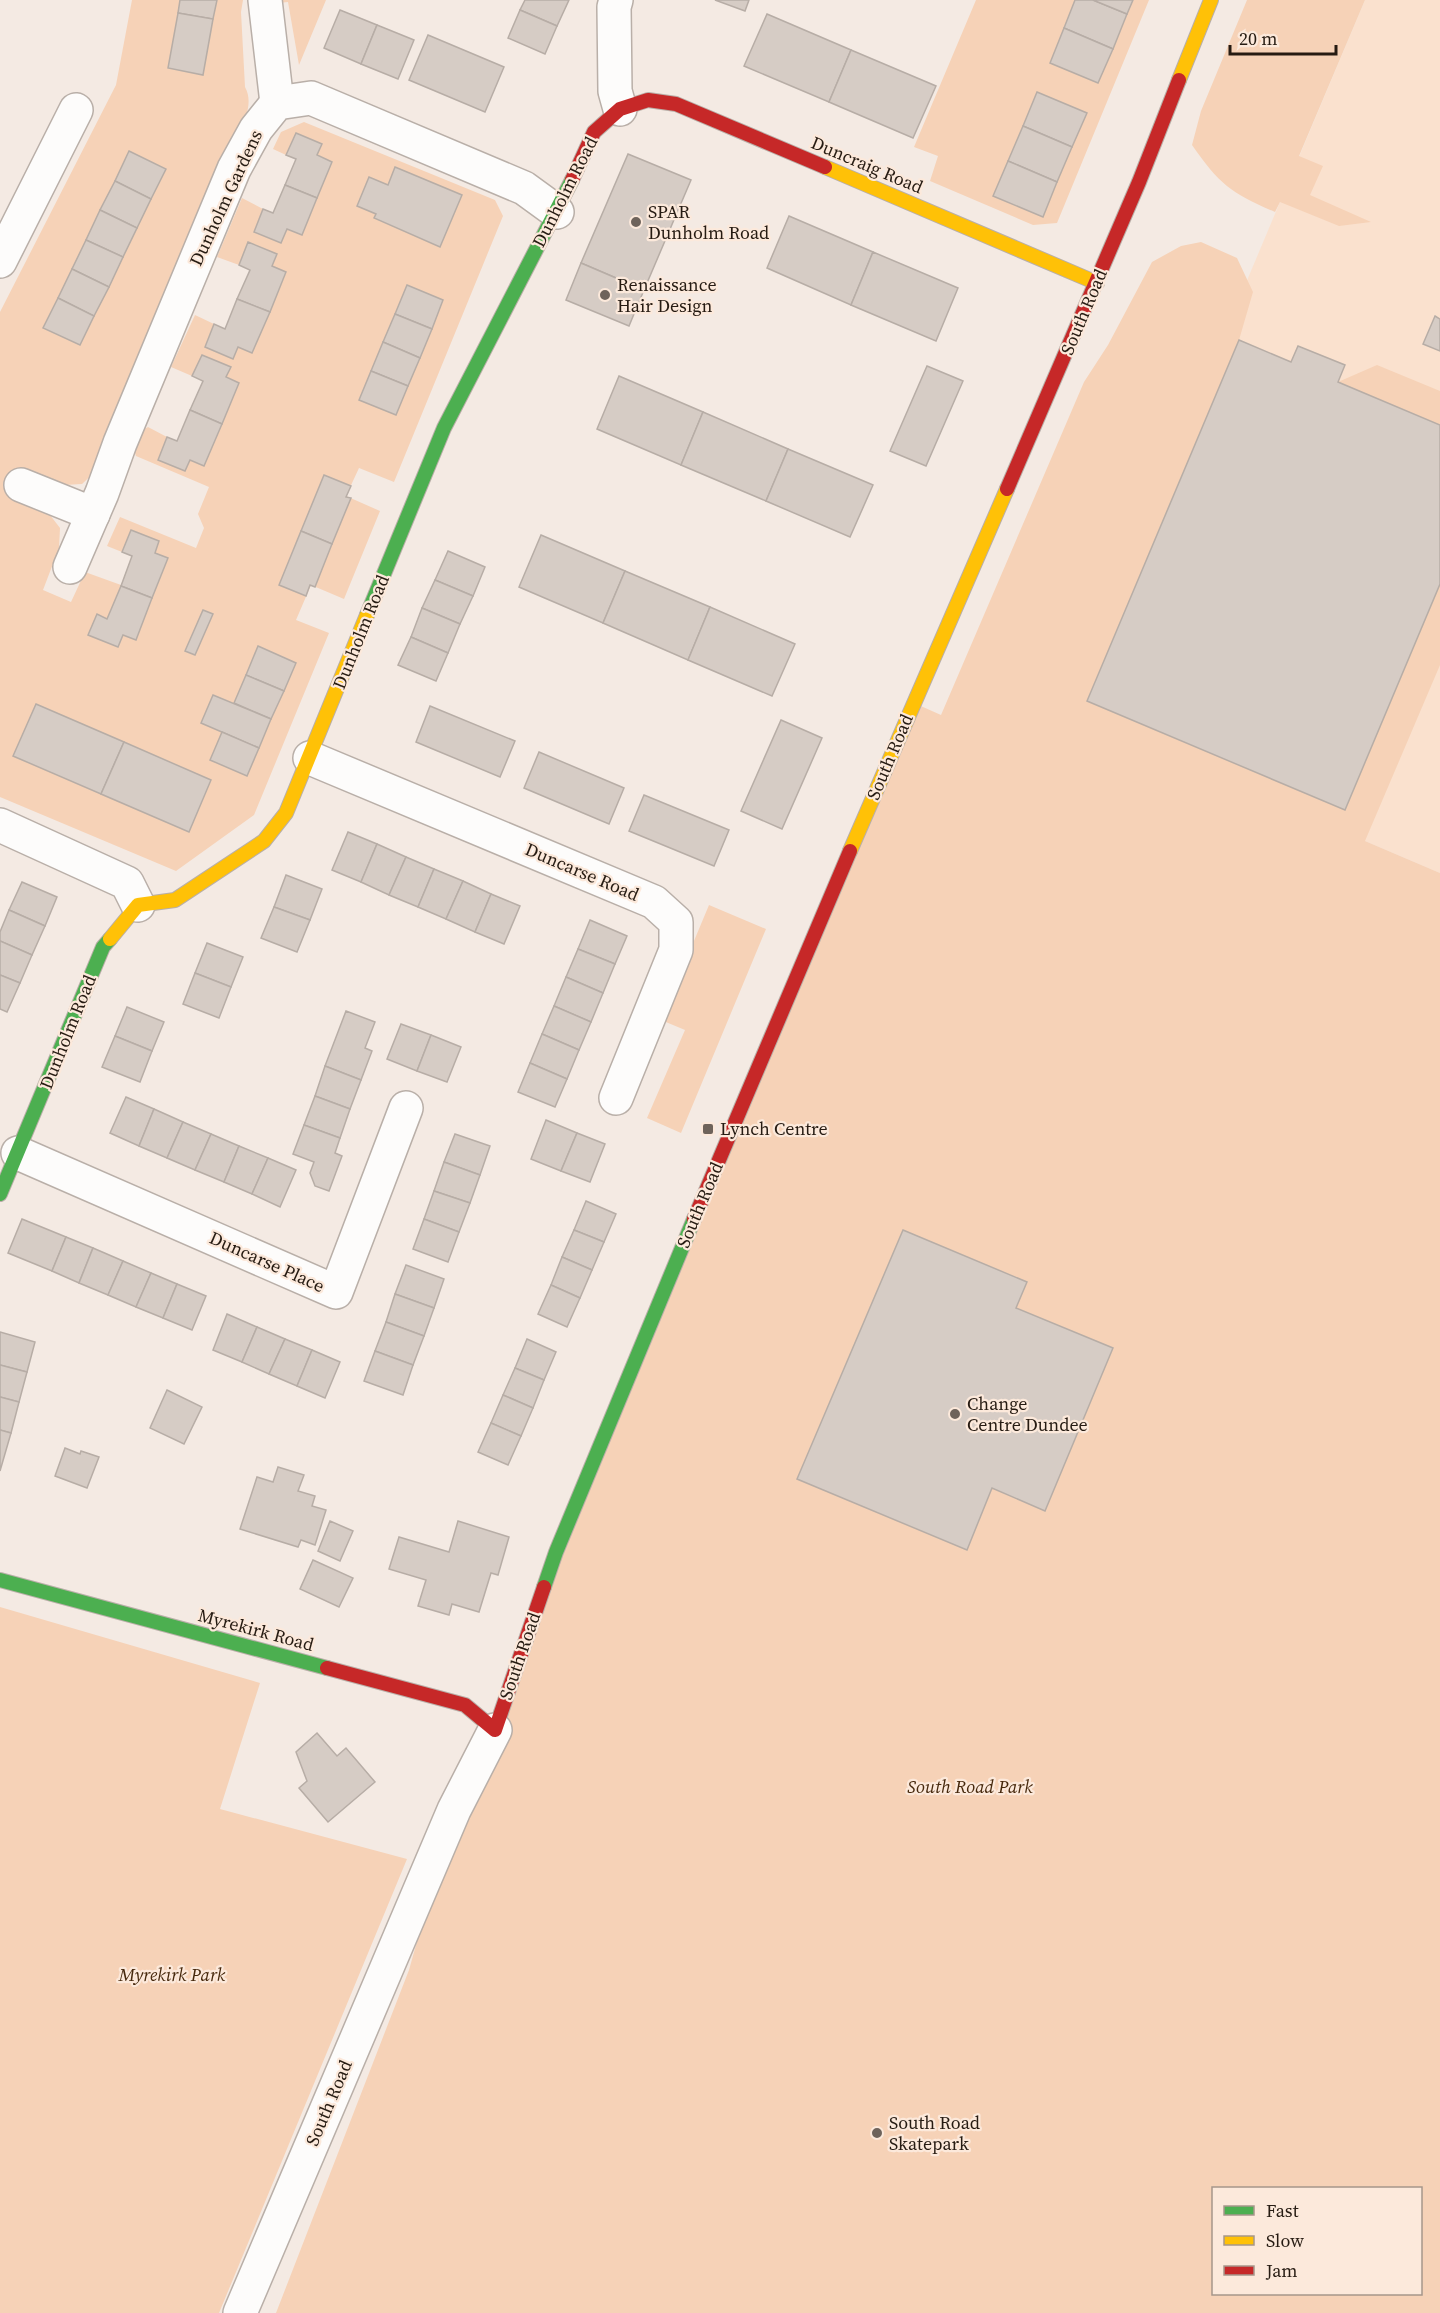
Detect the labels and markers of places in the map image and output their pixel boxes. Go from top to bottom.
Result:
place label: SPAR Dunholm Road [648,199,769,245]
marker: SPAR Dunholm Road [629,215,643,229]
place label: Renaissance Hair Design [617,272,717,318]
marker: Renaissance Hair Design [598,288,612,302]
place label: Lynch Centre [720,1116,828,1141]
marker: Lynch Centre [701,1122,715,1136]
place label: Change Centre Dundee [967,1391,1088,1437]
marker: Change Centre Dundee [948,1407,962,1421]
place label: South Road Skatepark [889,2110,980,2156]
marker: South Road Skatepark [870,2126,884,2140]

